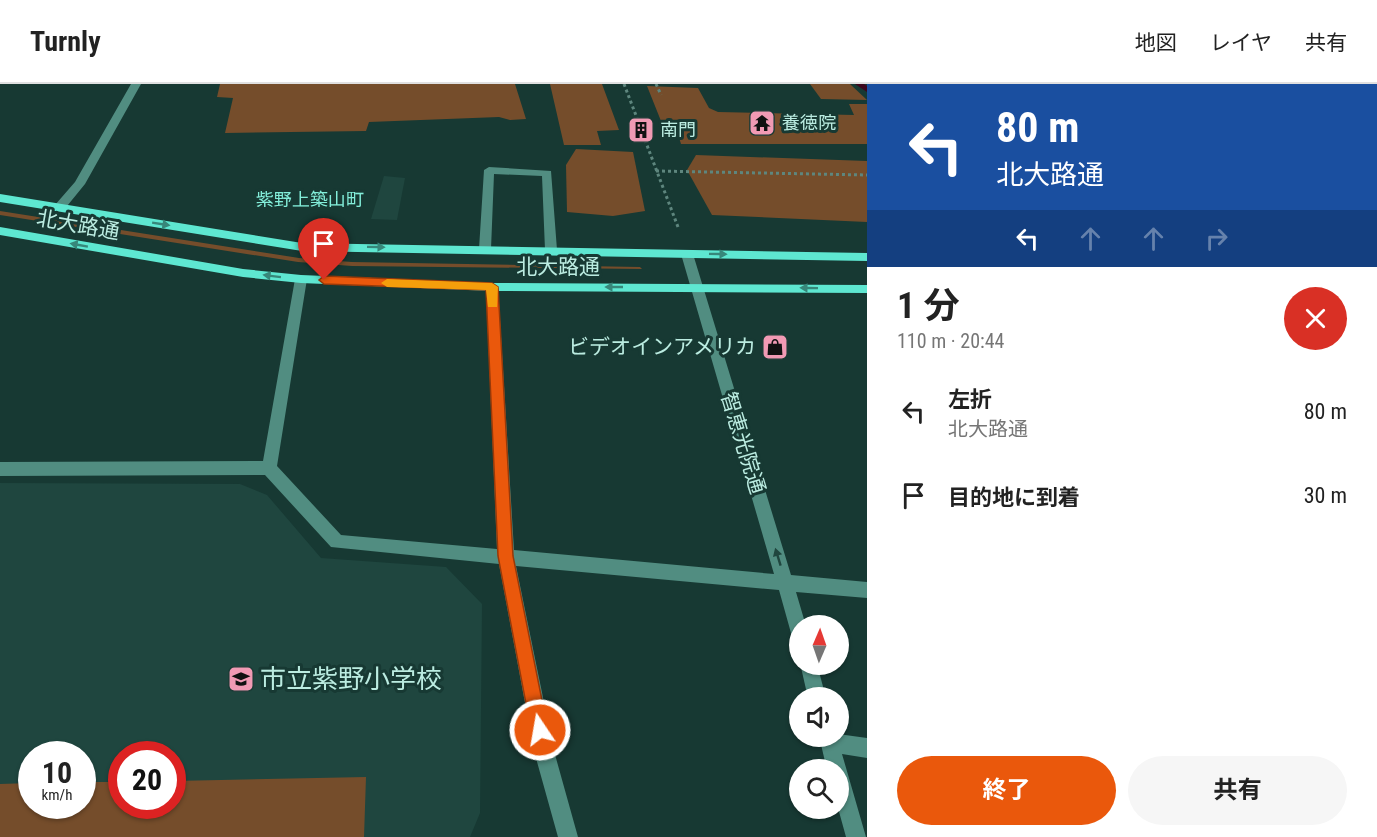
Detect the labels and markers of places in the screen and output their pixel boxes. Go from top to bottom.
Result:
temple icon: 養徳院 [747,108,777,138]
place label: 養徳院 [782,112,836,133]
building icon: 南門 [626,115,656,145]
place label: 南門 [660,119,696,140]
pin [298,218,349,280]
shop icon: ビデオインアメリカ [760,332,790,362]
place label: ビデオインアメリカ [568,335,756,359]
school or university icon: 市立紫野小学校 [226,664,256,694]
place label: 市立紫野小学校 [260,664,442,694]

